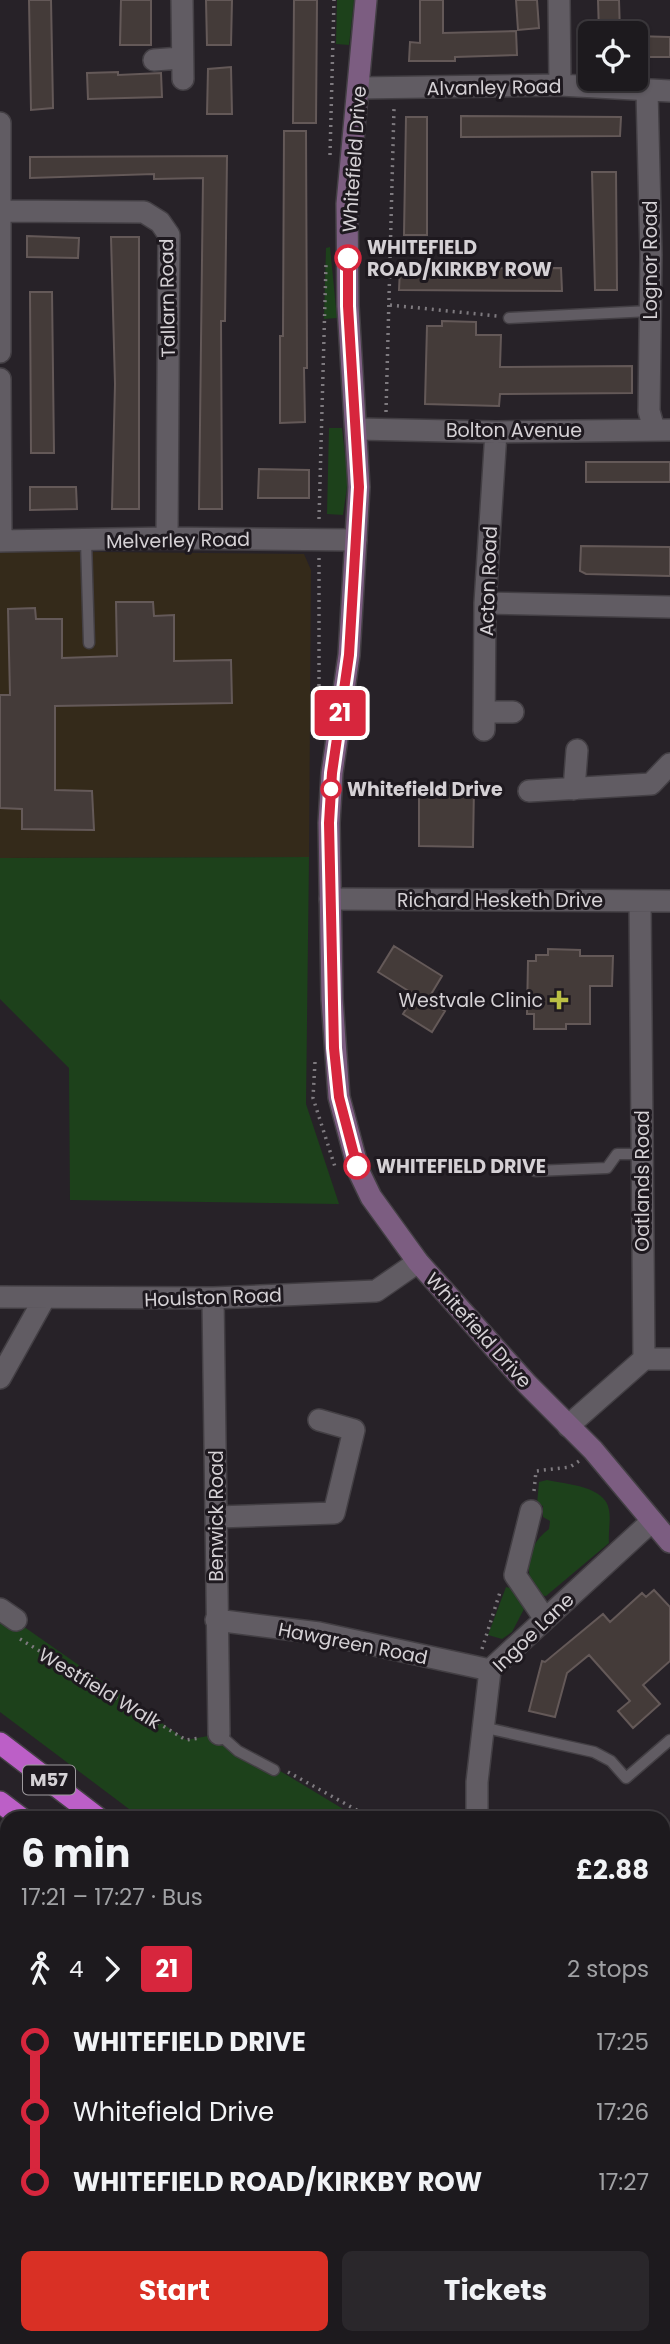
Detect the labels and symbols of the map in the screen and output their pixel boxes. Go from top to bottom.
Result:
street label: Alvanley Road [426,73,562,102]
street label: Whitefield Drive [336,85,373,233]
street label: Lognor Road [637,200,664,320]
place label: WHITEFIELD ROAD/KIRKBY ROW [367,234,552,283]
street label: Tallarn Road [153,238,182,358]
marker: WHITEFIELD ROAD/KIRKBY ROW [335,245,361,271]
street label: Bolton Avenue [446,417,582,444]
street label: Melverley Road [106,526,250,555]
street label: Acton Road [473,526,504,636]
line badge: 21 [308,690,372,736]
place label: Whitefield Drive [347,776,503,803]
marker: Whitefield Drive [321,779,341,799]
street label: Richard Hesketh Drive [397,887,603,914]
place label: Westvale Clinic [398,987,543,1014]
marker: Westvale Clinic [549,990,569,1010]
street label: Oatlands Road [629,1110,656,1252]
marker: WHITEFIELD DRIVE [344,1153,370,1179]
place label: WHITEFIELD DRIVE [376,1153,546,1180]
street label: Whitefield Drive [419,1267,538,1394]
street label: Houlston Road [144,1282,282,1313]
street label: Benwick Road [203,1450,230,1582]
street label: Ingoe Lane [487,1587,580,1678]
street label: Hawgreen Road [276,1616,430,1671]
street label: Westfield Walk [34,1641,166,1736]
road number: M57 [23,1765,75,1794]

